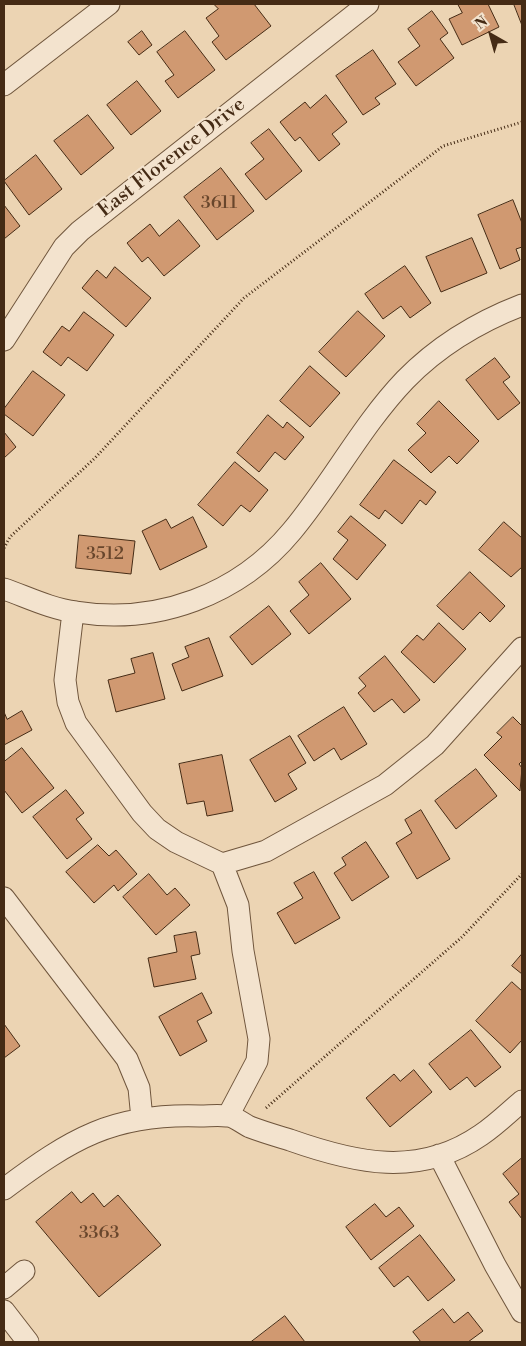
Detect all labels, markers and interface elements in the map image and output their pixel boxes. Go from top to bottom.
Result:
north arrow [466,10,516,60]
text: N [472,13,492,34]
street label: East Florence Drive [94,93,250,223]
house number: 3611 [201,193,237,215]
house number: 3512 [86,544,124,566]
house number: 3363 [79,1223,119,1245]

